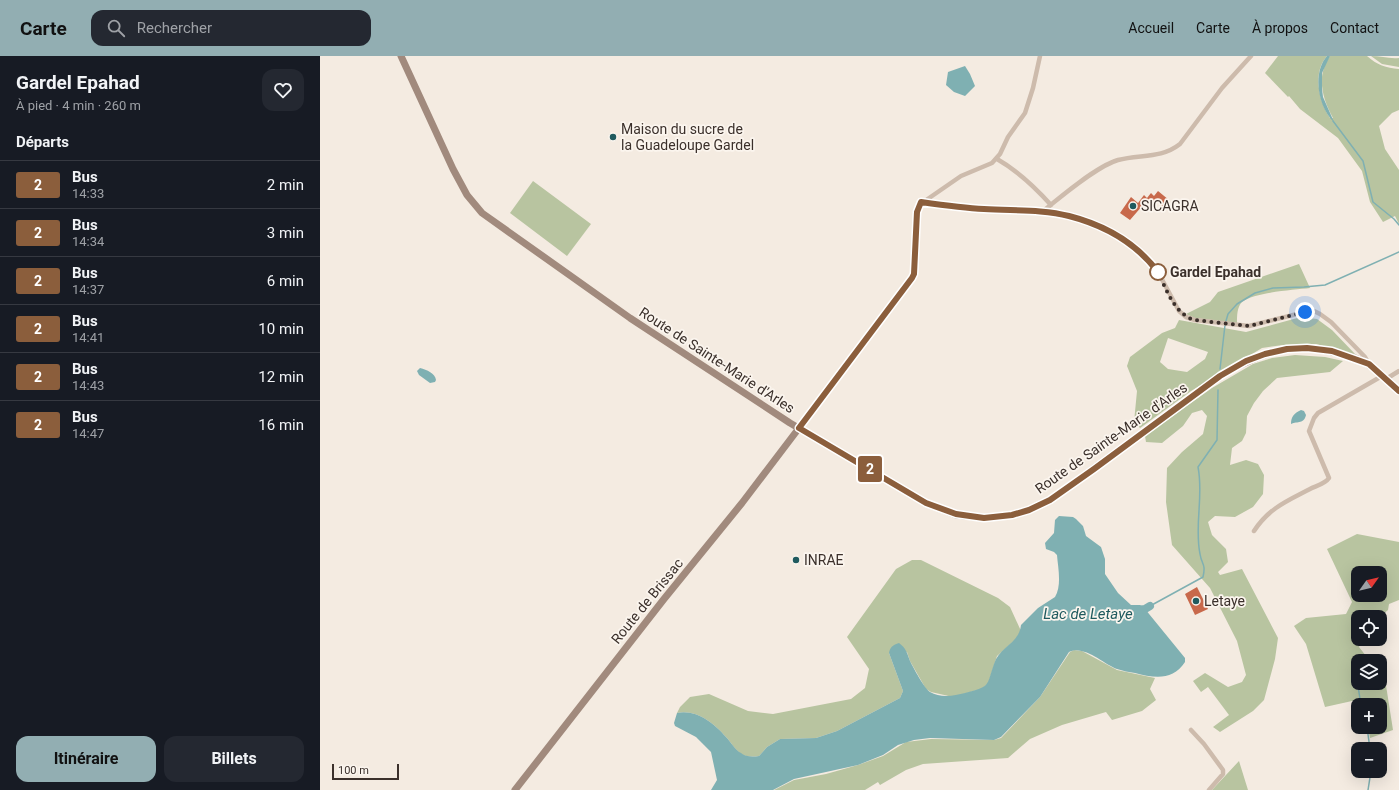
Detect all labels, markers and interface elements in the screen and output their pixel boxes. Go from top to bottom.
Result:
search box [91,10,371,46]
text: Carte [20,17,67,40]
icon: search [105,17,127,39]
text: Rechercher [137,19,212,37]
text: Accueil [1128,20,1174,36]
text: Carte [1196,20,1230,36]
text: À propos [1252,20,1308,36]
text: Contact [1330,20,1379,36]
button: heart [262,69,304,111]
text: Gardel Epahad [16,71,140,94]
text: À pied · 4 min · 260 m [16,98,141,113]
place label: Maison du sucre de la Guadeloupe Gardel [621,121,754,153]
marker: Maison du sucre de la Guadeloupe Gardel [608,132,618,142]
text: Départs [16,133,69,151]
text: Bus [72,168,98,186]
text: 2 min [267,176,304,194]
text: 2 [34,177,42,193]
text: 14:33 [72,186,104,201]
place label: SICAGRA [1141,198,1199,214]
marker: SICAGRA [1128,201,1138,211]
text: Bus [72,216,98,234]
text: 3 min [267,224,304,242]
text: 2 [34,225,42,241]
text: 14:34 [72,234,104,249]
marker: Gardel Epahad [1149,263,1167,281]
text: Bus [72,264,98,282]
place label: Gardel Epahad [1170,264,1261,280]
text: 6 min [267,272,304,290]
text: 2 [34,273,42,289]
text: 14:37 [72,282,104,297]
your location [1295,302,1315,322]
street label: Route de Sainte-Marie d'Arles [636,304,798,416]
text: Bus [72,312,98,330]
text: 10 min [258,320,304,338]
text: 2 [34,321,42,337]
text: 14:41 [72,330,104,345]
text: Bus [72,360,98,378]
text: 12 min [258,368,304,386]
text: 2 [34,369,42,385]
text: 14:43 [72,378,104,393]
street label: Route de Sainte-Marie d'Arles [1032,379,1190,497]
text: Bus [72,408,98,426]
text: 16 min [258,416,304,434]
text: 2 [34,417,42,433]
text: 14:47 [72,426,104,441]
line badge: 2 [857,456,883,482]
text: 2 [866,461,874,477]
place label: INRAE [804,552,844,568]
street label: Route de Brissac [608,555,686,647]
marker: INRAE [791,555,801,565]
north arrow [1351,566,1387,602]
map controls [1351,566,1387,778]
place label: Letaye [1204,593,1245,609]
marker: Letaye [1191,596,1201,606]
water label: Lac de Letaye [1043,605,1133,623]
button: locate [1351,610,1387,646]
button: layers [1351,654,1387,690]
button: + [1351,698,1387,734]
button: Itinéraire [16,736,156,782]
button: Billets [164,736,304,782]
button: − [1351,742,1387,778]
scale bar [332,762,399,781]
text: 100 m [338,764,369,777]

